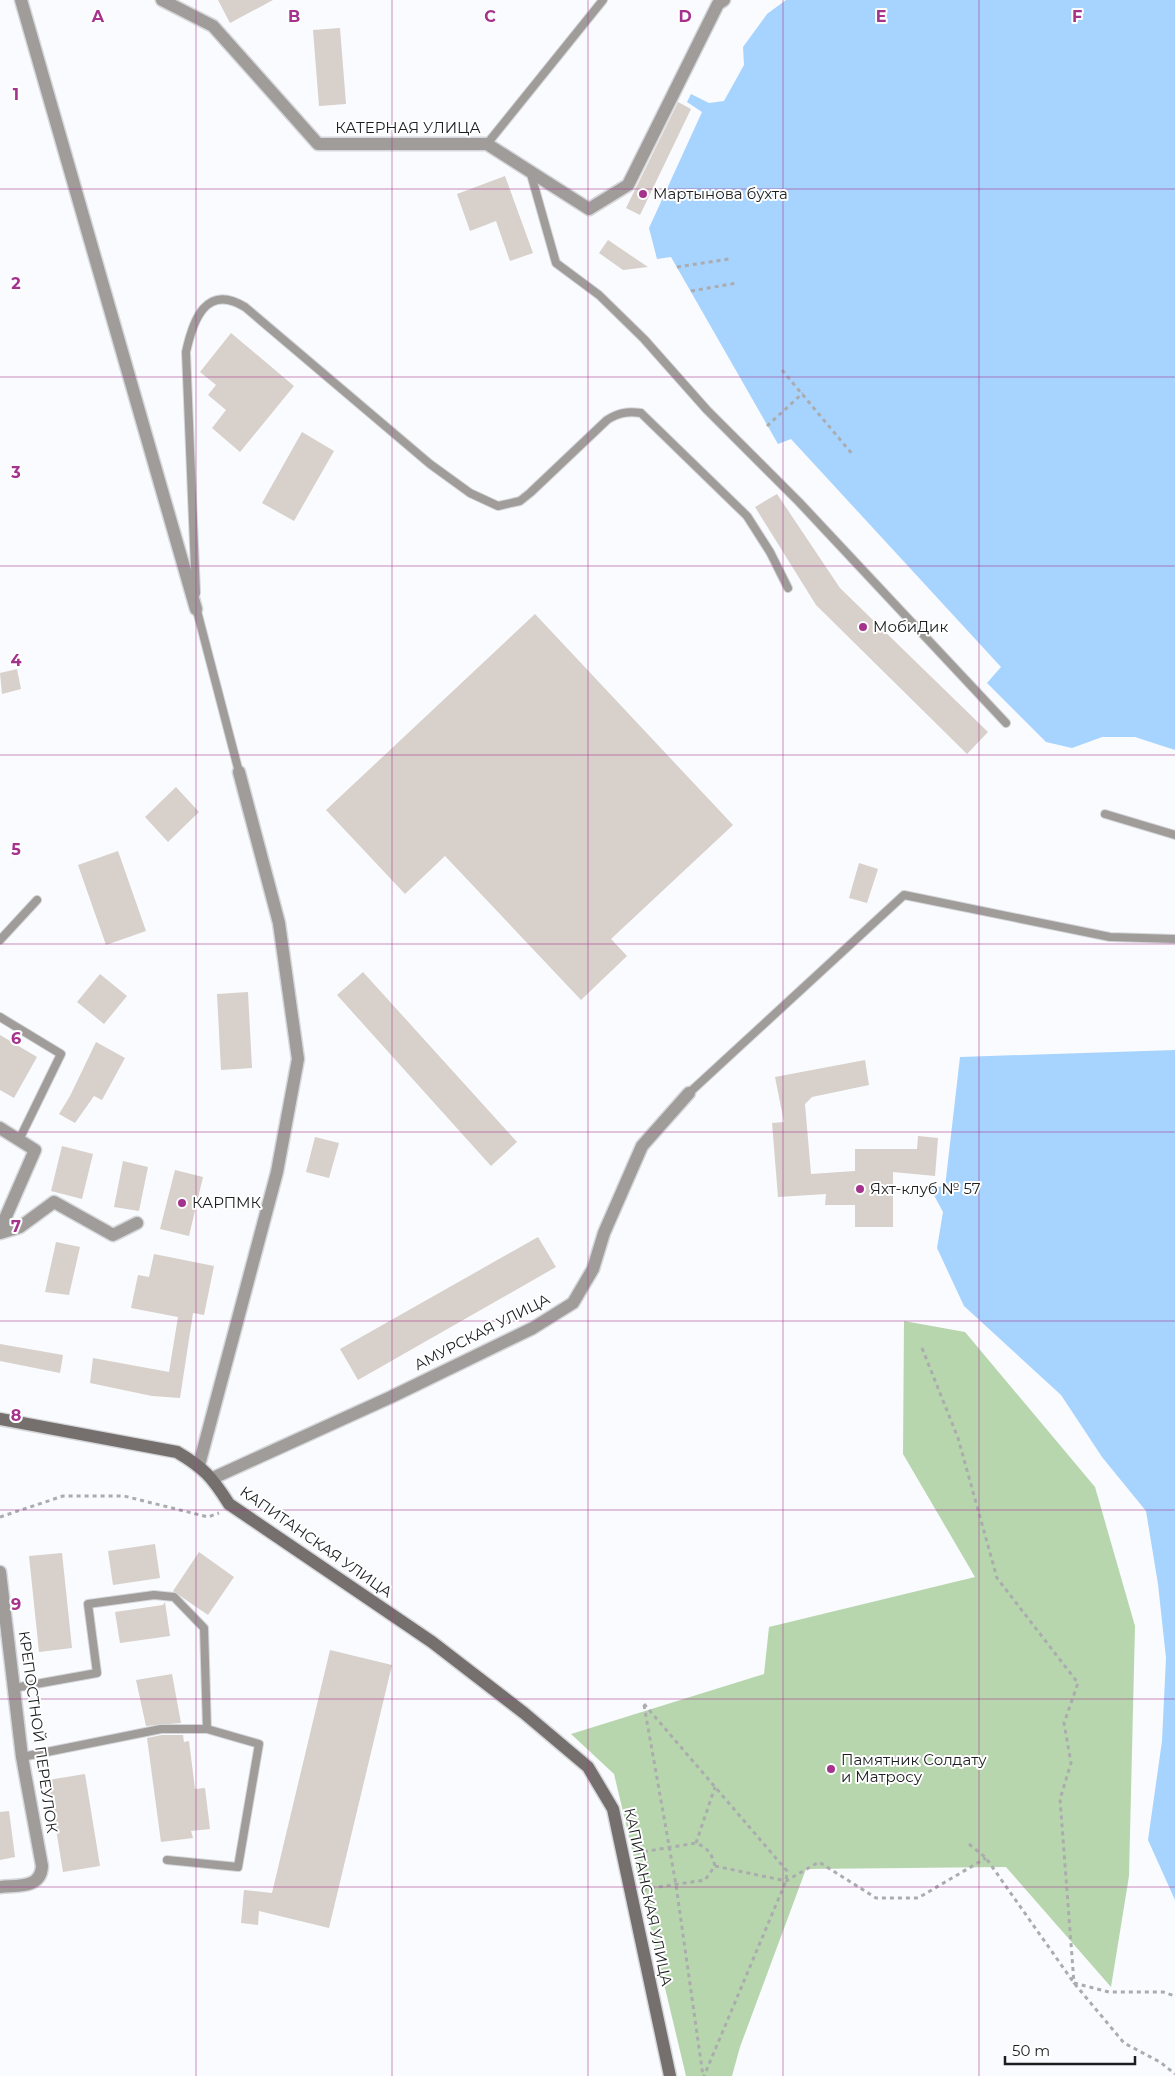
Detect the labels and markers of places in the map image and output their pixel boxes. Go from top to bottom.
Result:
place label: Мартынова бухта [653,184,788,203]
marker: Мартынова бухта [637,188,649,200]
place label: МобиДик [873,617,948,636]
marker: МобиДик [857,621,869,633]
place label: Яхт-клуб № 57 [870,1179,981,1198]
marker: Яхт-клуб № 57 [854,1183,866,1195]
place label: КАРПМК [192,1193,262,1212]
marker: КАРПМК [176,1197,188,1209]
place label: Памятник Солдату и Матросу [841,1750,987,1786]
marker: Памятник Солдату и Матросу [825,1763,837,1775]

